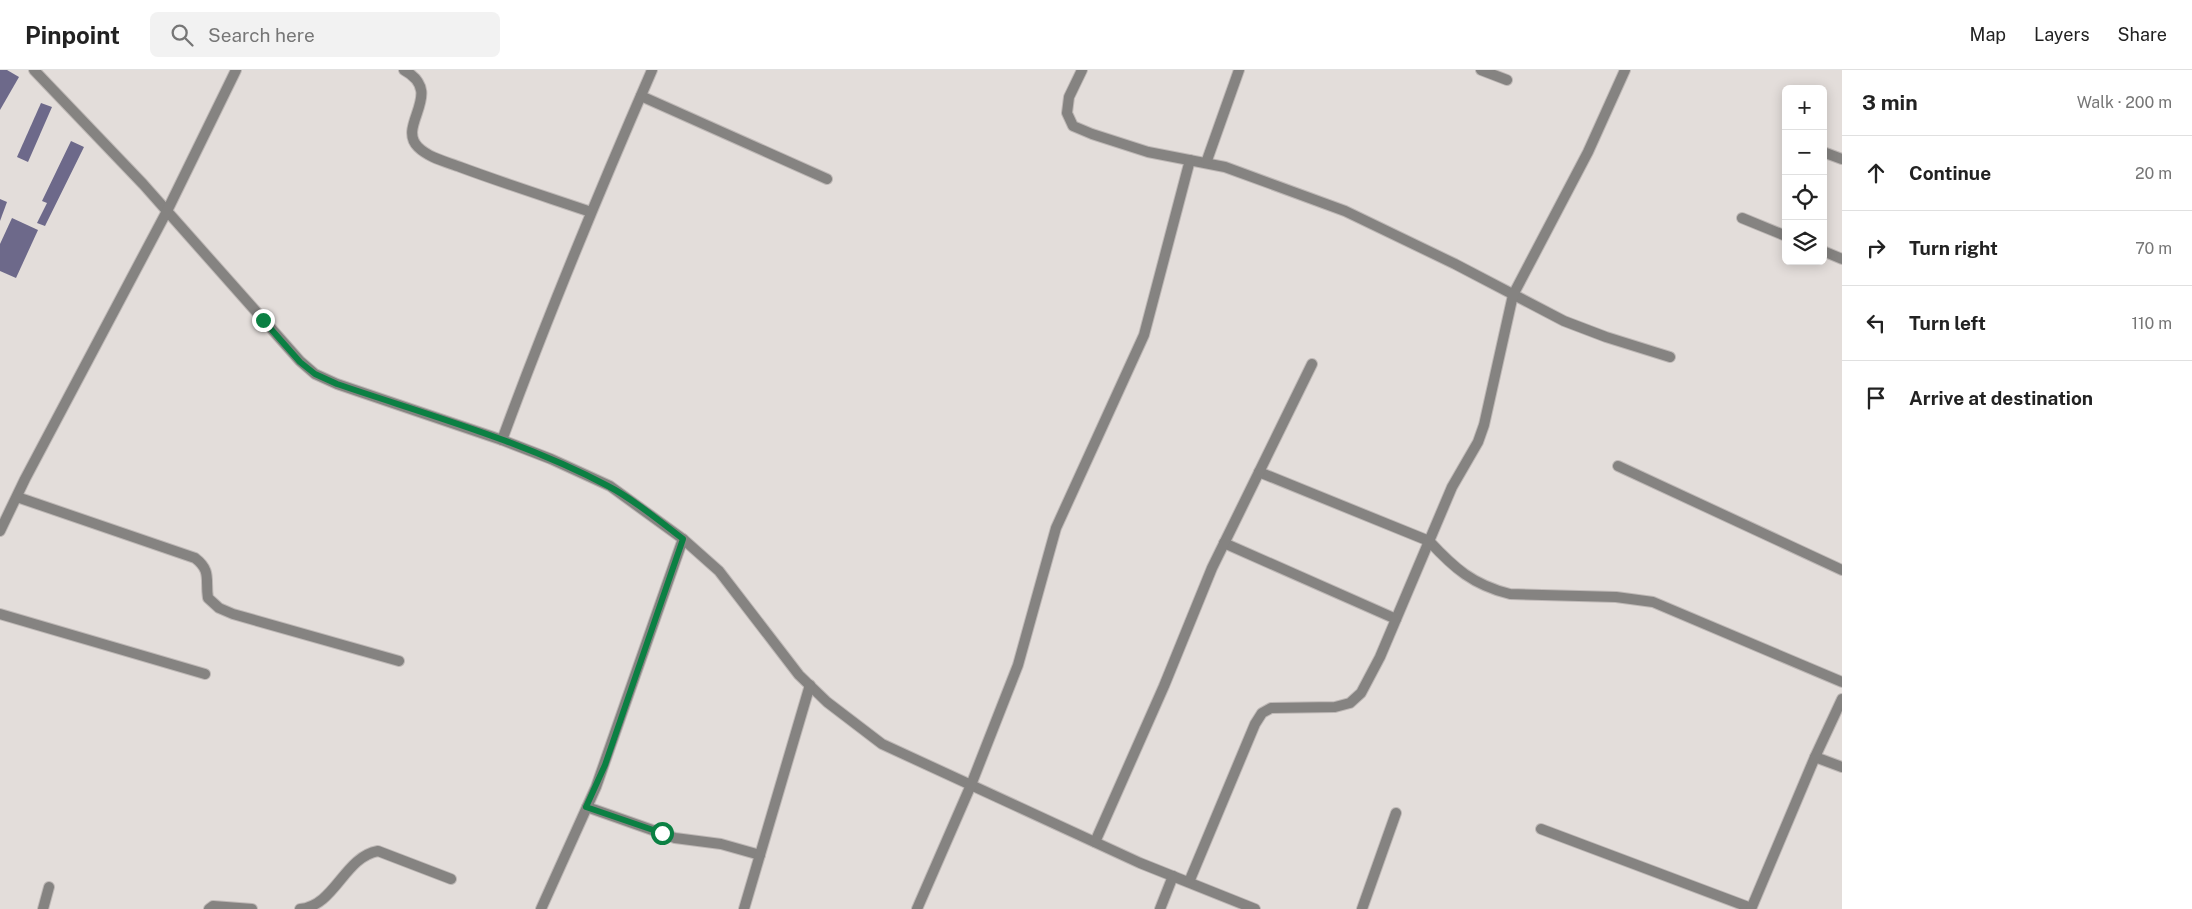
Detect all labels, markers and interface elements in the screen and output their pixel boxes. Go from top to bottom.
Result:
search box [150,12,500,57]
text: Pinpoint [25,21,120,49]
icon: search [168,21,196,49]
text: Search here [208,24,315,46]
text: Map [1970,24,2006,45]
text: Layers [2034,24,2090,45]
text: Share [2118,24,2167,45]
map controls [1782,85,1827,265]
button: + [1782,85,1827,130]
text: 3 min [1862,90,1918,115]
text: Walk · 200 m [2077,93,2172,112]
button: − [1782,130,1827,175]
icon: ahead [1862,159,1890,187]
text: Continue [1909,162,1991,184]
text: 20 m [2135,164,2172,183]
button: locate [1782,175,1827,220]
button: layers [1782,220,1827,265]
icon: right [1862,234,1890,262]
text: Turn right [1909,237,1998,259]
text: 70 m [2135,239,2172,258]
route end [252,309,275,332]
icon: left [1862,309,1890,337]
text: Turn left [1909,312,1986,334]
text: 110 m [2131,314,2172,333]
icon: arrive [1862,384,1890,412]
text: Arrive at destination [1909,387,2093,409]
route start [651,822,674,845]

